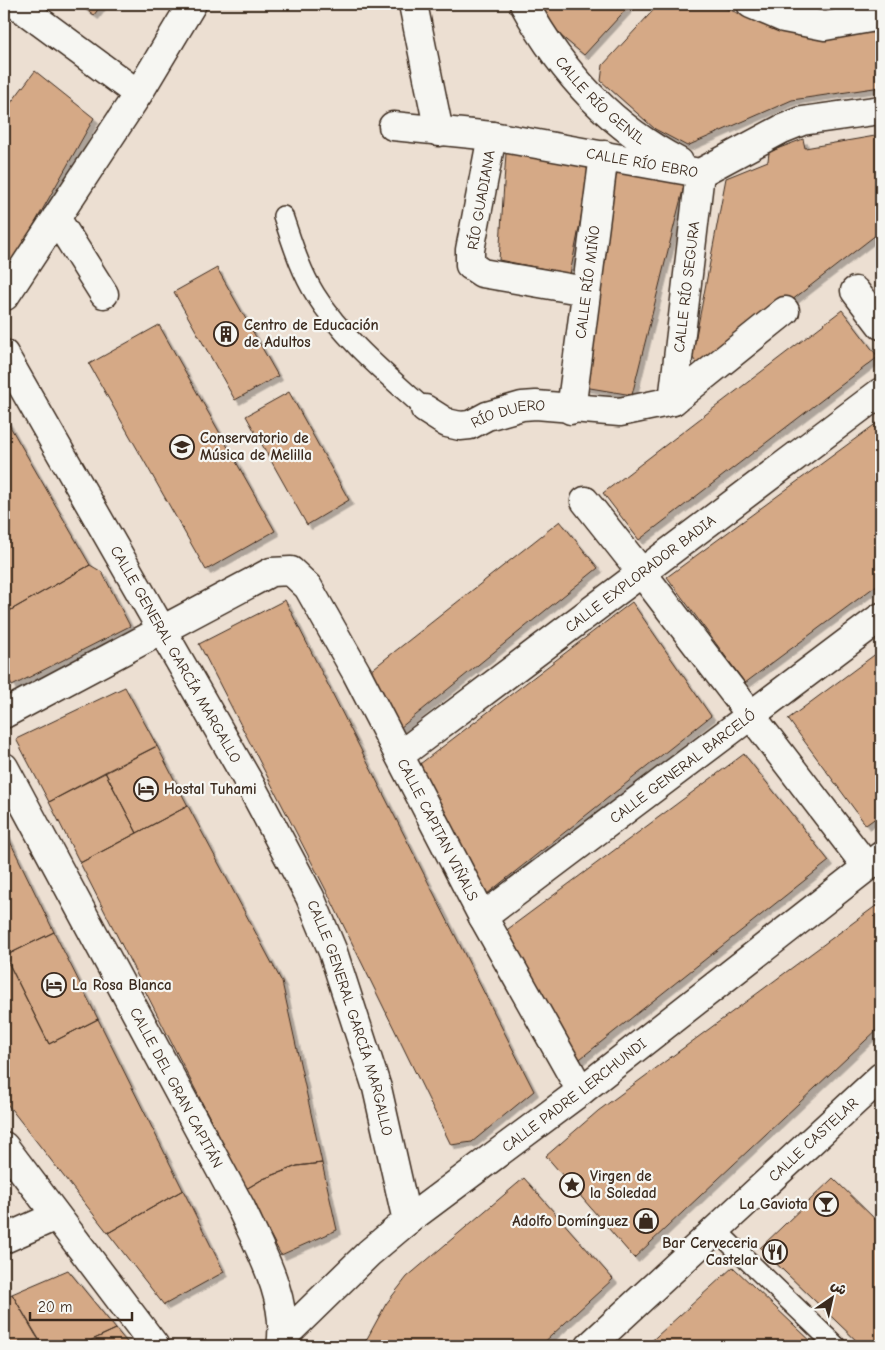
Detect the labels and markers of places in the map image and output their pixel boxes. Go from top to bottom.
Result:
place label: Centro de Educación de Adultos [244,316,379,351]
building icon: Centro de Educación de Adultos [213,321,239,347]
place label: Conservatorio de Música de Melilla [200,429,312,464]
school or university icon: Conservatorio de Música de Melilla [169,434,195,460]
hotel icon: Hostal Tuhami [133,776,159,802]
place label: Hostal Tuhami [164,780,257,798]
hotel icon: La Rosa Blanca [41,972,67,998]
place label: La Rosa Blanca [72,976,172,994]
place label: Virgen de la Soledad [590,1167,657,1202]
place icon: Virgen de la Soledad [559,1172,585,1198]
bar icon: La Gaviota [813,1191,839,1217]
place label: La Gaviota [739,1195,808,1213]
shop icon: Adolfo Domínguez [633,1208,659,1234]
place label: Adolfo Domínguez [512,1212,629,1230]
place label: Bar Cerveceria Castelar [662,1234,758,1269]
restaurant icon: Bar Cerveceria Castelar [762,1239,788,1265]

